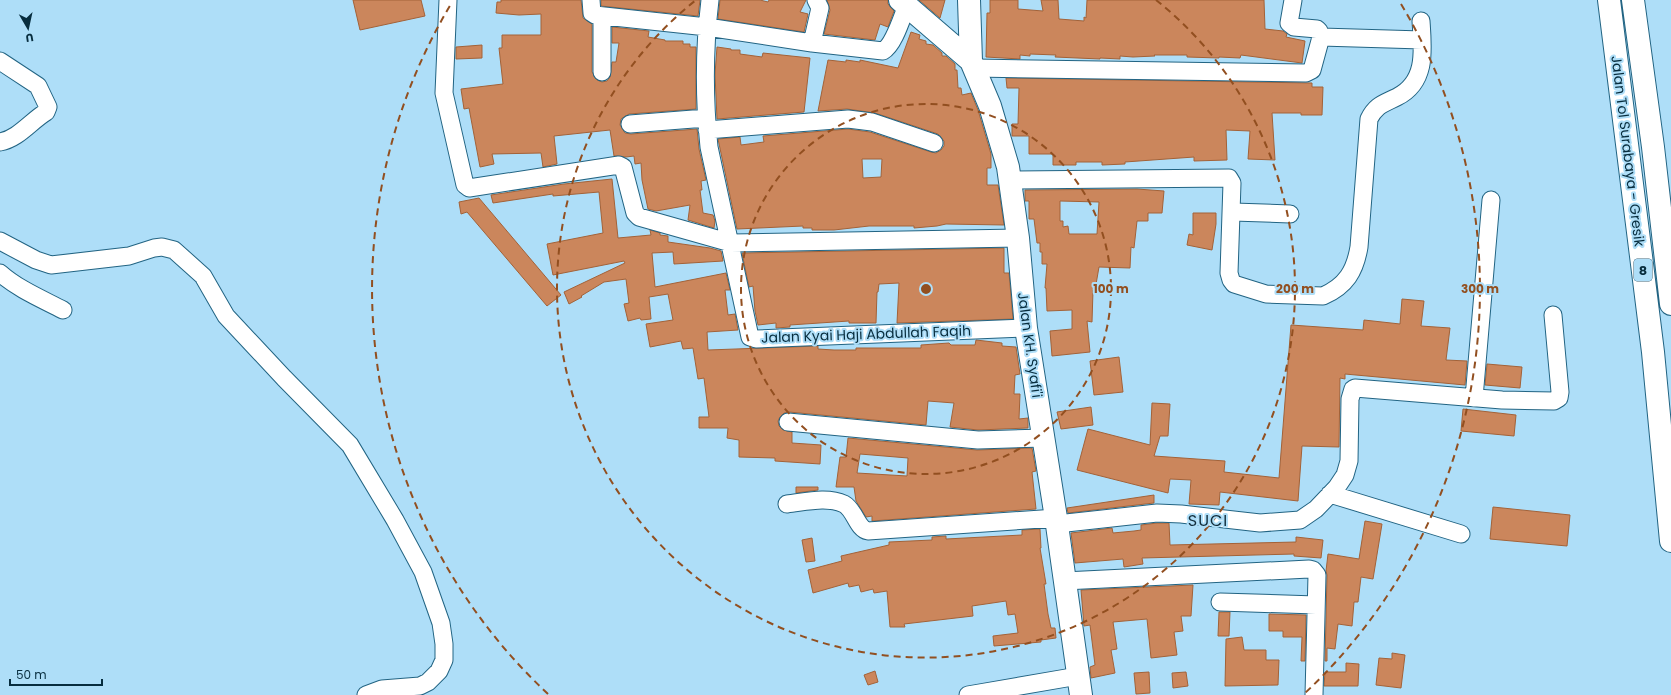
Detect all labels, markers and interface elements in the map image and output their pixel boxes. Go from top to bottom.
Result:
north arrow [8,8,48,48]
text: U [24,29,35,46]
street label: Jalan Tol Surabaya - Gresik [1606,54,1650,248]
road number: 8 [1634,259,1652,281]
text: 100 m [1093,280,1129,297]
text: 200 m [1276,280,1314,297]
text: 300 m [1461,280,1499,297]
centre of rings [919,282,933,296]
street label: Jalan KH. Syafi'i [1013,291,1047,399]
street label: Jalan Kyai Haji Abdullah Faqih [761,320,971,348]
district label: SUCI [1188,509,1228,532]
scale bar [10,661,102,687]
text: 50 m [16,666,47,683]

